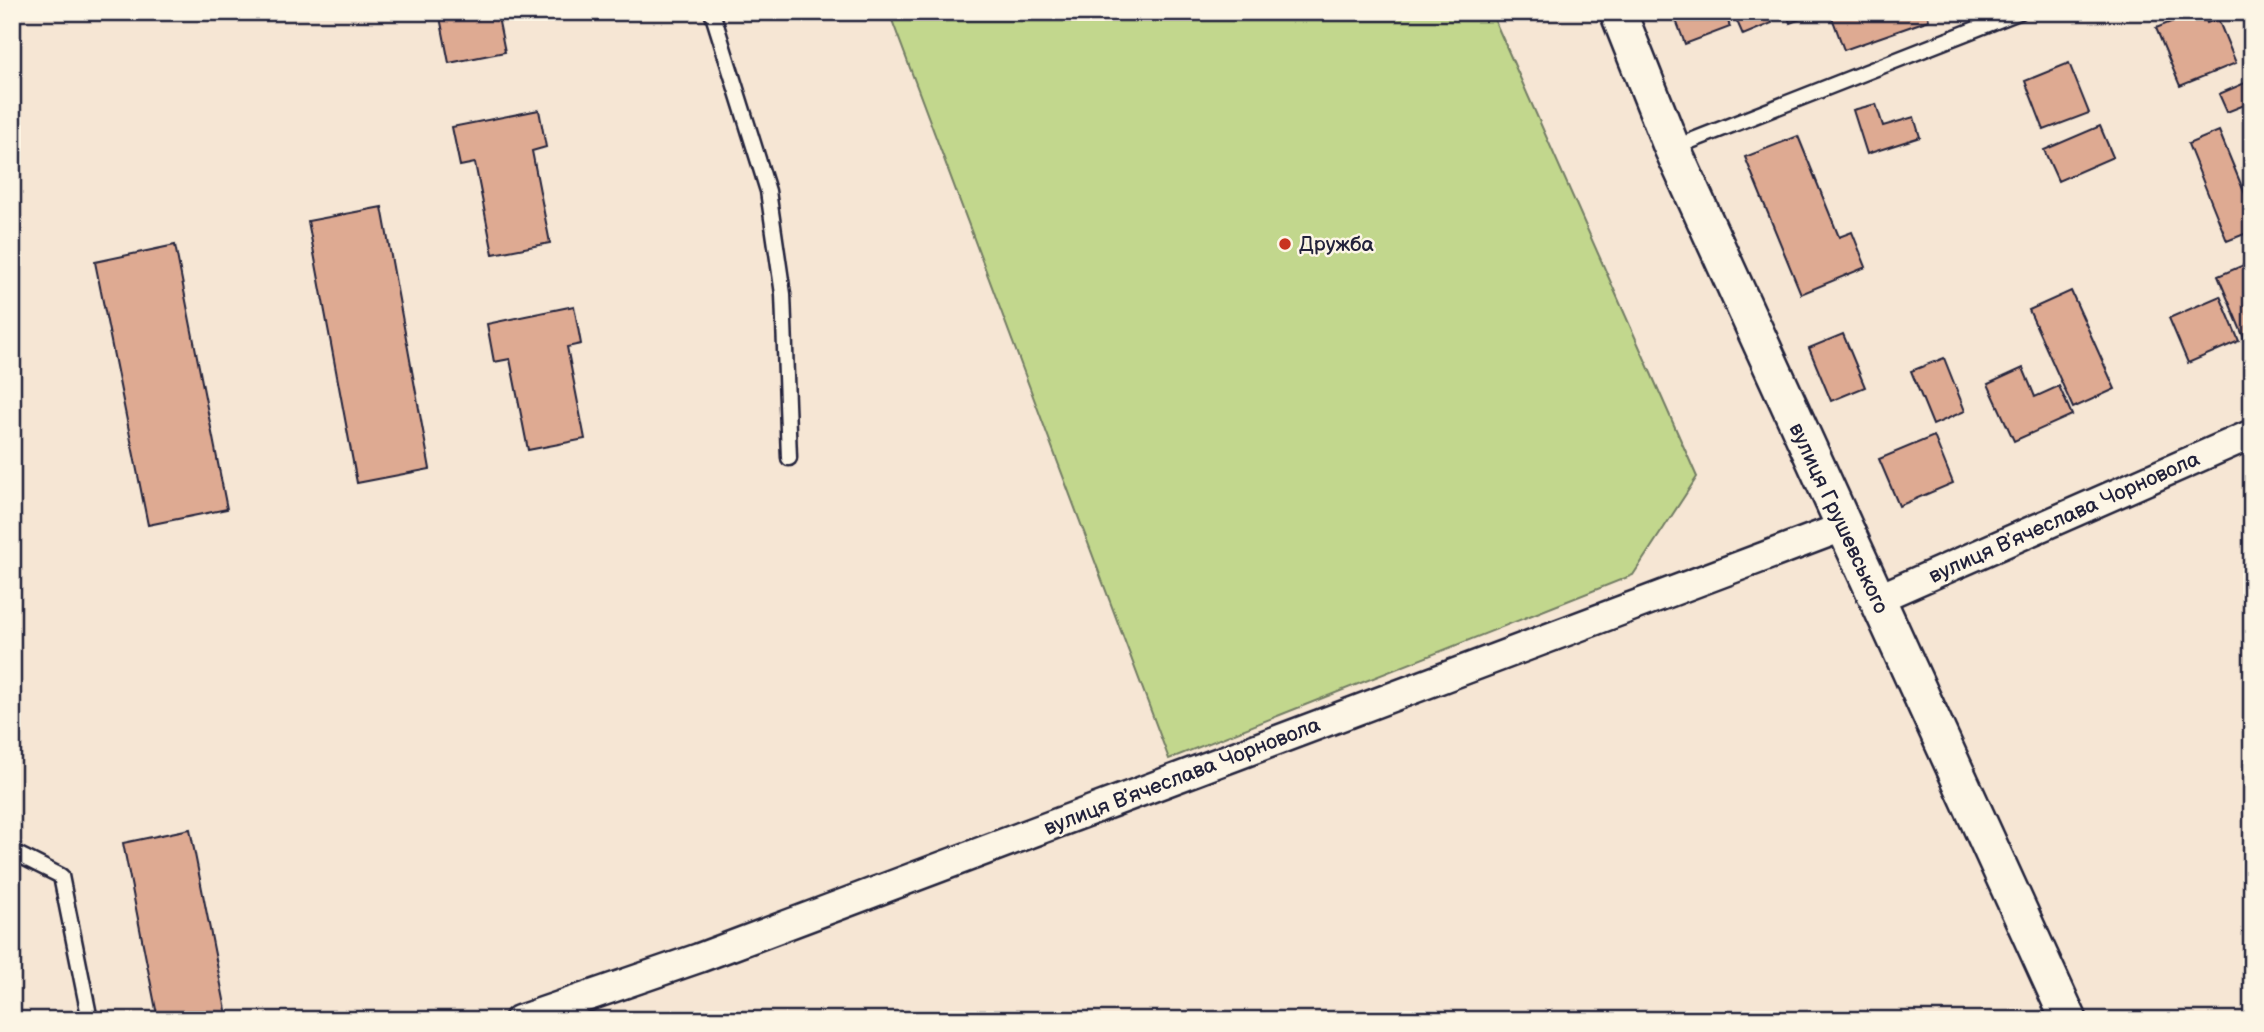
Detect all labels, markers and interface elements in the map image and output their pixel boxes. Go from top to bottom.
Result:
place label: Дружба [1299,232,1375,257]
marker: Дружба [1277,236,1293,252]
street label: вулиця Грушевського [1783,419,1894,617]
street label: вулиця Вʼячеслава Чорновола [1925,446,2204,589]
street label: вулиця Вʼячеслава Чорновола [1041,712,1324,841]

